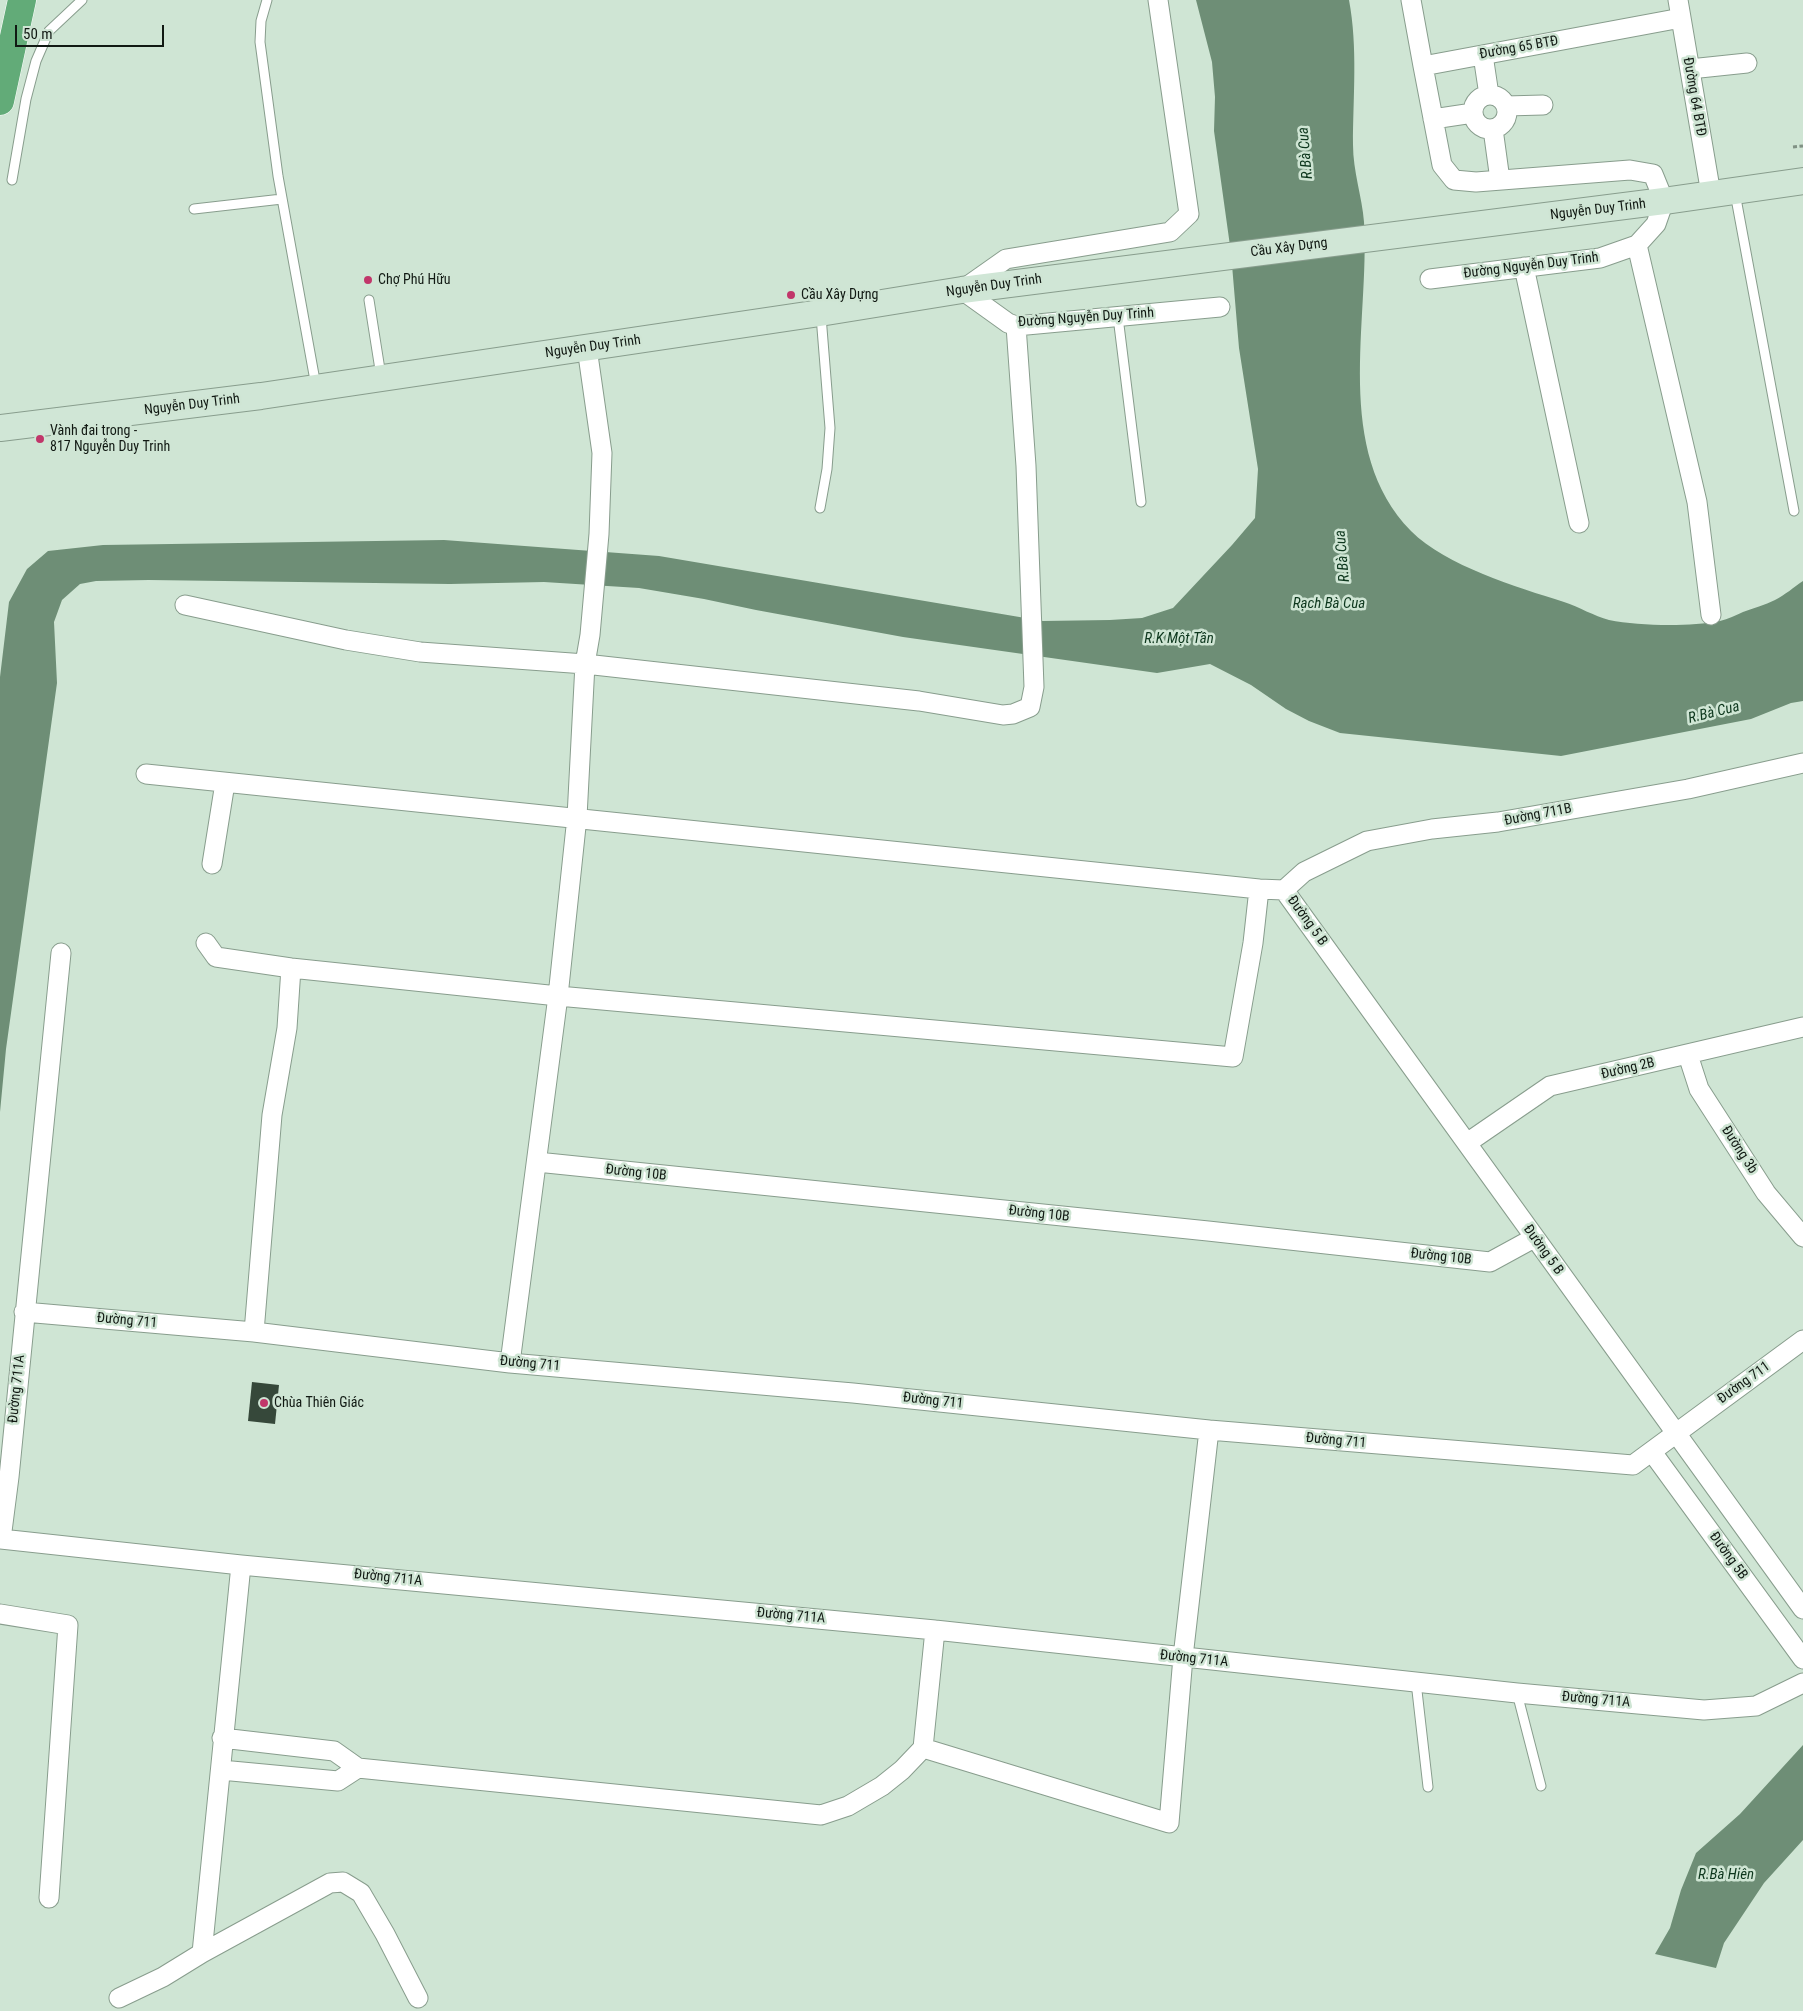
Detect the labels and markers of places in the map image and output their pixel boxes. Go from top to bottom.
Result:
place label: Chợ Phú Hữu [378,272,451,288]
marker: Chợ Phú Hữu [362,274,374,286]
place label: Cầu Xây Dựng [801,287,878,303]
marker: Cầu Xây Dựng [785,289,797,301]
place label: Vành đai trong - 817 Nguyễn Duy Trinh [50,423,170,456]
marker: Vành đai trong - 817 Nguyễn Duy Trinh [34,433,46,445]
place label: Chùa Thiên Giác [274,1395,364,1411]
marker: Chùa Thiên Giác [258,1397,270,1409]

